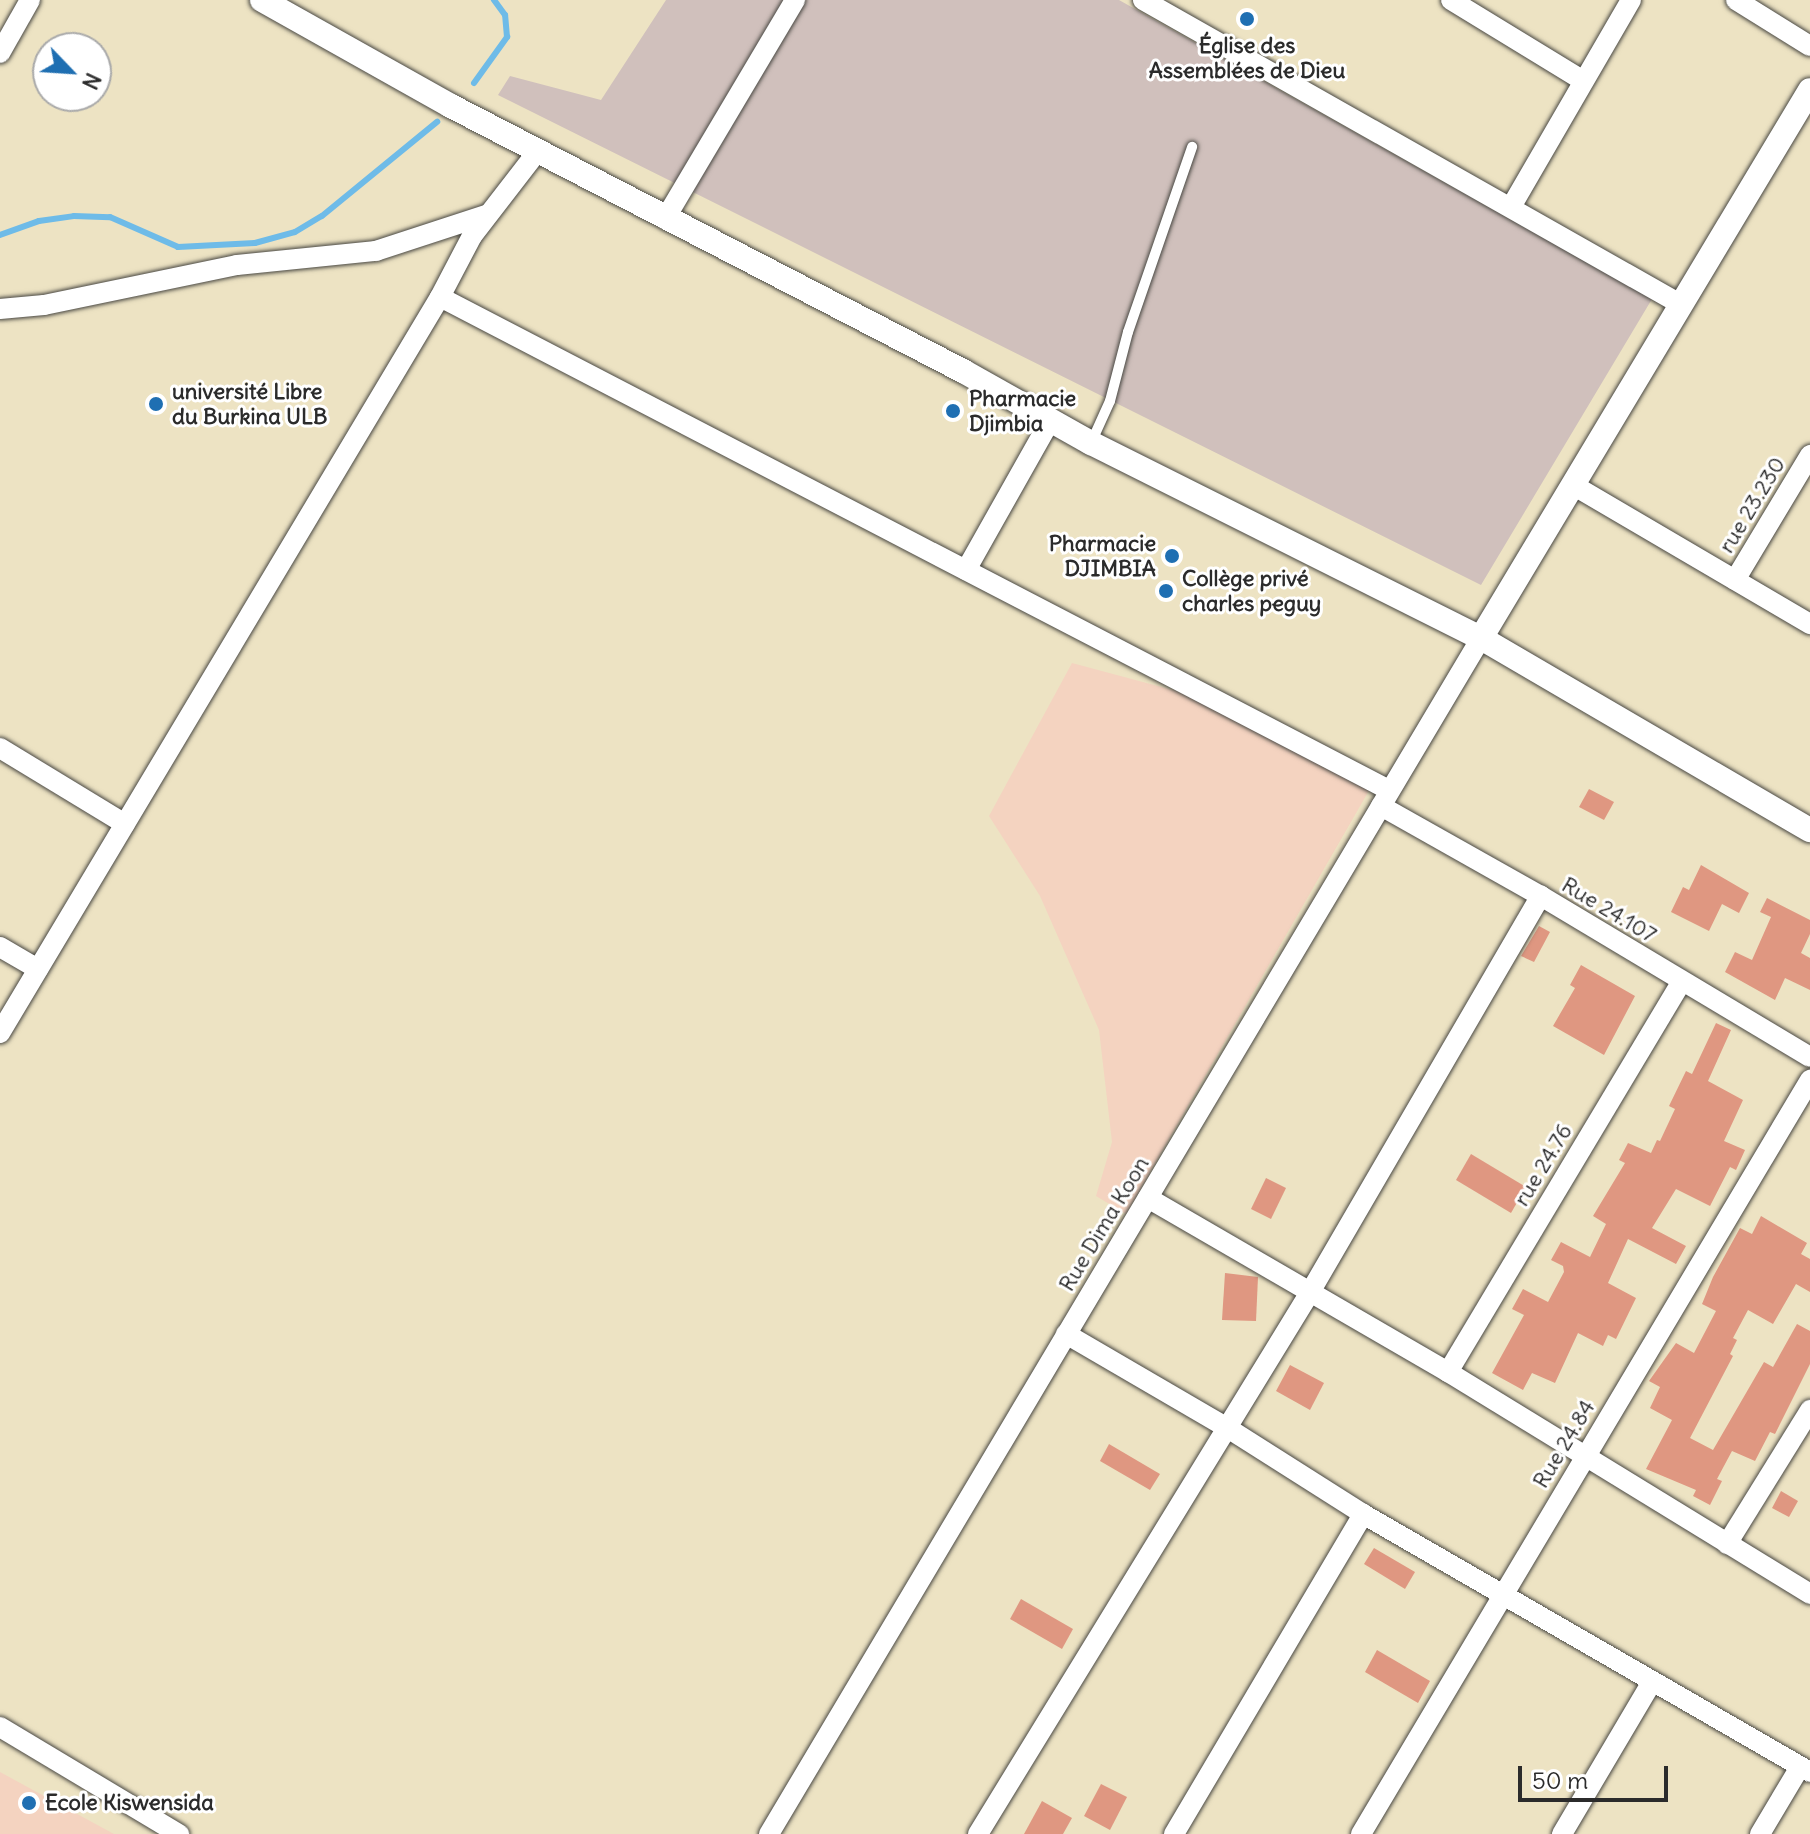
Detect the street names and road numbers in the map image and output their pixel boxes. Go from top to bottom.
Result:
street label: rue 23.230 [1713,452,1791,558]
street label: Rue 24.107 [1557,872,1661,948]
street label: rue 24.76 [1508,1119,1578,1211]
street label: Rue Dima Koon [1054,1152,1154,1296]
street label: Rue 24.84 [1527,1395,1601,1493]

